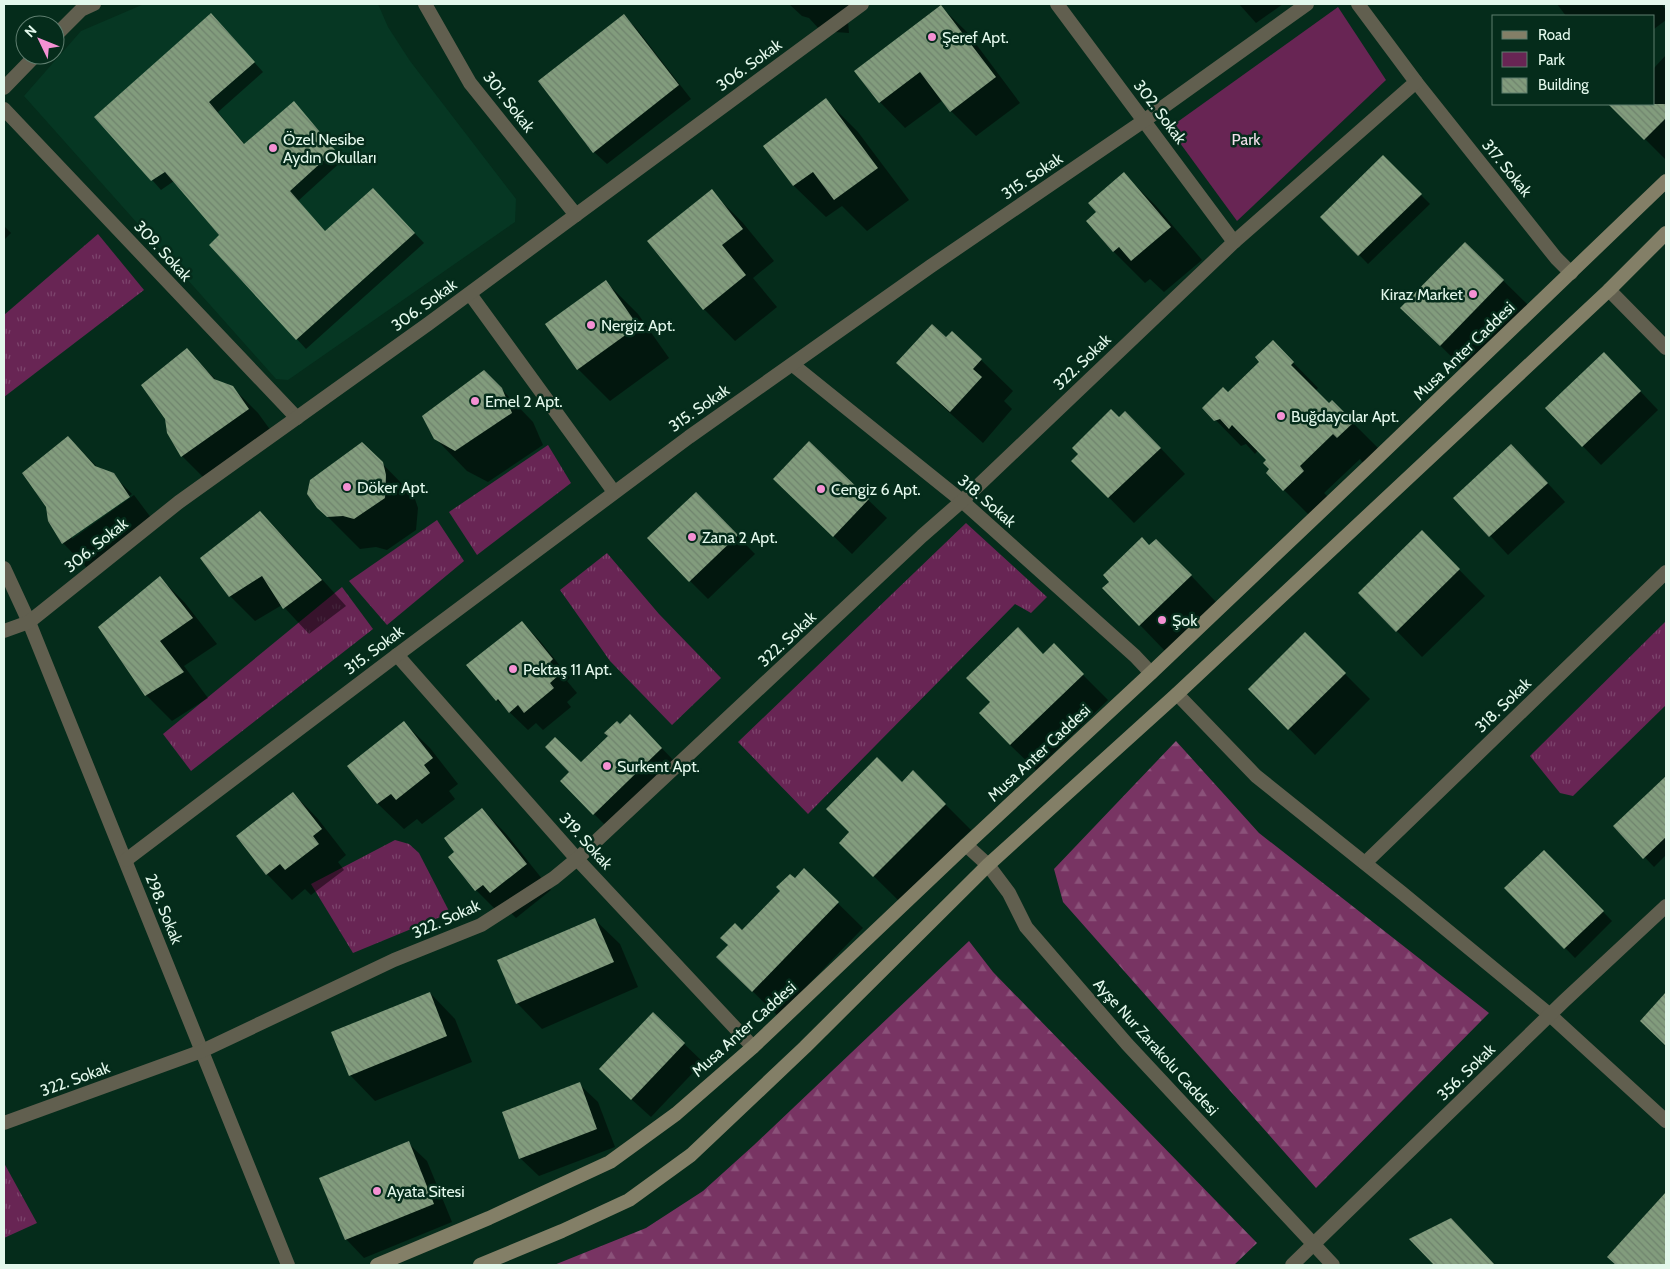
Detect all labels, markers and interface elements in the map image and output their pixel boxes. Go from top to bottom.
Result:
north arrow [15,15,65,65]
legend [1492,15,1655,105]
text: N [21,21,40,41]
text: Road [1538,26,1571,44]
place label: Şeref Apt. [942,28,1009,47]
marker: Şeref Apt. [926,31,938,43]
street label: 306. Sokak [713,35,786,95]
text: Park [1538,51,1565,69]
street label: 301. Sokak [479,68,539,137]
street label: 302. Sokak [1130,76,1191,148]
text: Building [1538,76,1589,94]
place label: Özel Nesibe Aydın Okulları [283,130,376,167]
park label: Park [1232,130,1261,149]
street label: 317. Sokak [1478,135,1536,201]
marker: Özel Nesibe Aydın Okulları [267,142,279,154]
street label: 315. Sokak [998,148,1067,203]
street label: 309. Sokak [130,217,196,286]
street label: 306. Sokak [388,275,461,335]
place label: Kiraz Market [1380,285,1464,304]
marker: Kiraz Market [1467,288,1479,300]
street label: Musa Anter Caddesi [1409,298,1519,404]
place label: Nergiz Apt. [601,316,675,335]
marker: Nergiz Apt. [585,319,597,331]
street label: 322. Sokak [1049,329,1115,394]
street label: 315. Sokak [665,380,734,436]
place label: Emel 2 Apt. [485,392,563,411]
marker: Emel 2 Apt. [469,395,481,407]
place label: Buğdaycılar Apt. [1291,407,1399,426]
marker: Buğdaycılar Apt. [1275,410,1287,422]
street label: 318. Sokak [954,471,1020,532]
place label: Döker Apt. [357,478,428,497]
place label: Cengiz 6 Apt. [831,480,921,499]
marker: Döker Apt. [341,481,353,493]
marker: Cengiz 6 Apt. [815,483,827,495]
street label: 306. Sokak [61,513,132,576]
place label: Zana 2 Apt. [702,528,778,547]
marker: Zana 2 Apt. [686,531,698,543]
street label: 322. Sokak [754,607,821,671]
place label: Şok [1172,611,1198,630]
marker: Şok [1156,614,1168,626]
street label: 315. Sokak [341,621,408,679]
place label: Pektaş 11 Apt. [523,660,612,679]
marker: Pektaş 11 Apt. [507,663,519,675]
street label: 318. Sokak [1471,673,1536,736]
street label: Musa Anter Caddesi [984,701,1094,805]
place label: Surkent Apt. [617,757,700,776]
marker: Surkent Apt. [601,760,613,772]
street label: 319. Sokak [556,809,617,874]
street label: 298. Sokak [141,871,187,948]
street label: 322. Sokak [409,895,484,942]
street label: Ayşe Nur Zarakolu Caddesi [1089,975,1223,1119]
street label: Musa Anter Caddesi [688,977,800,1081]
street label: 356. Sokak [1433,1039,1500,1104]
street label: 322. Sokak [38,1057,113,1100]
place label: Ayata Sitesi [387,1182,465,1201]
marker: Ayata Sitesi [371,1185,383,1197]

